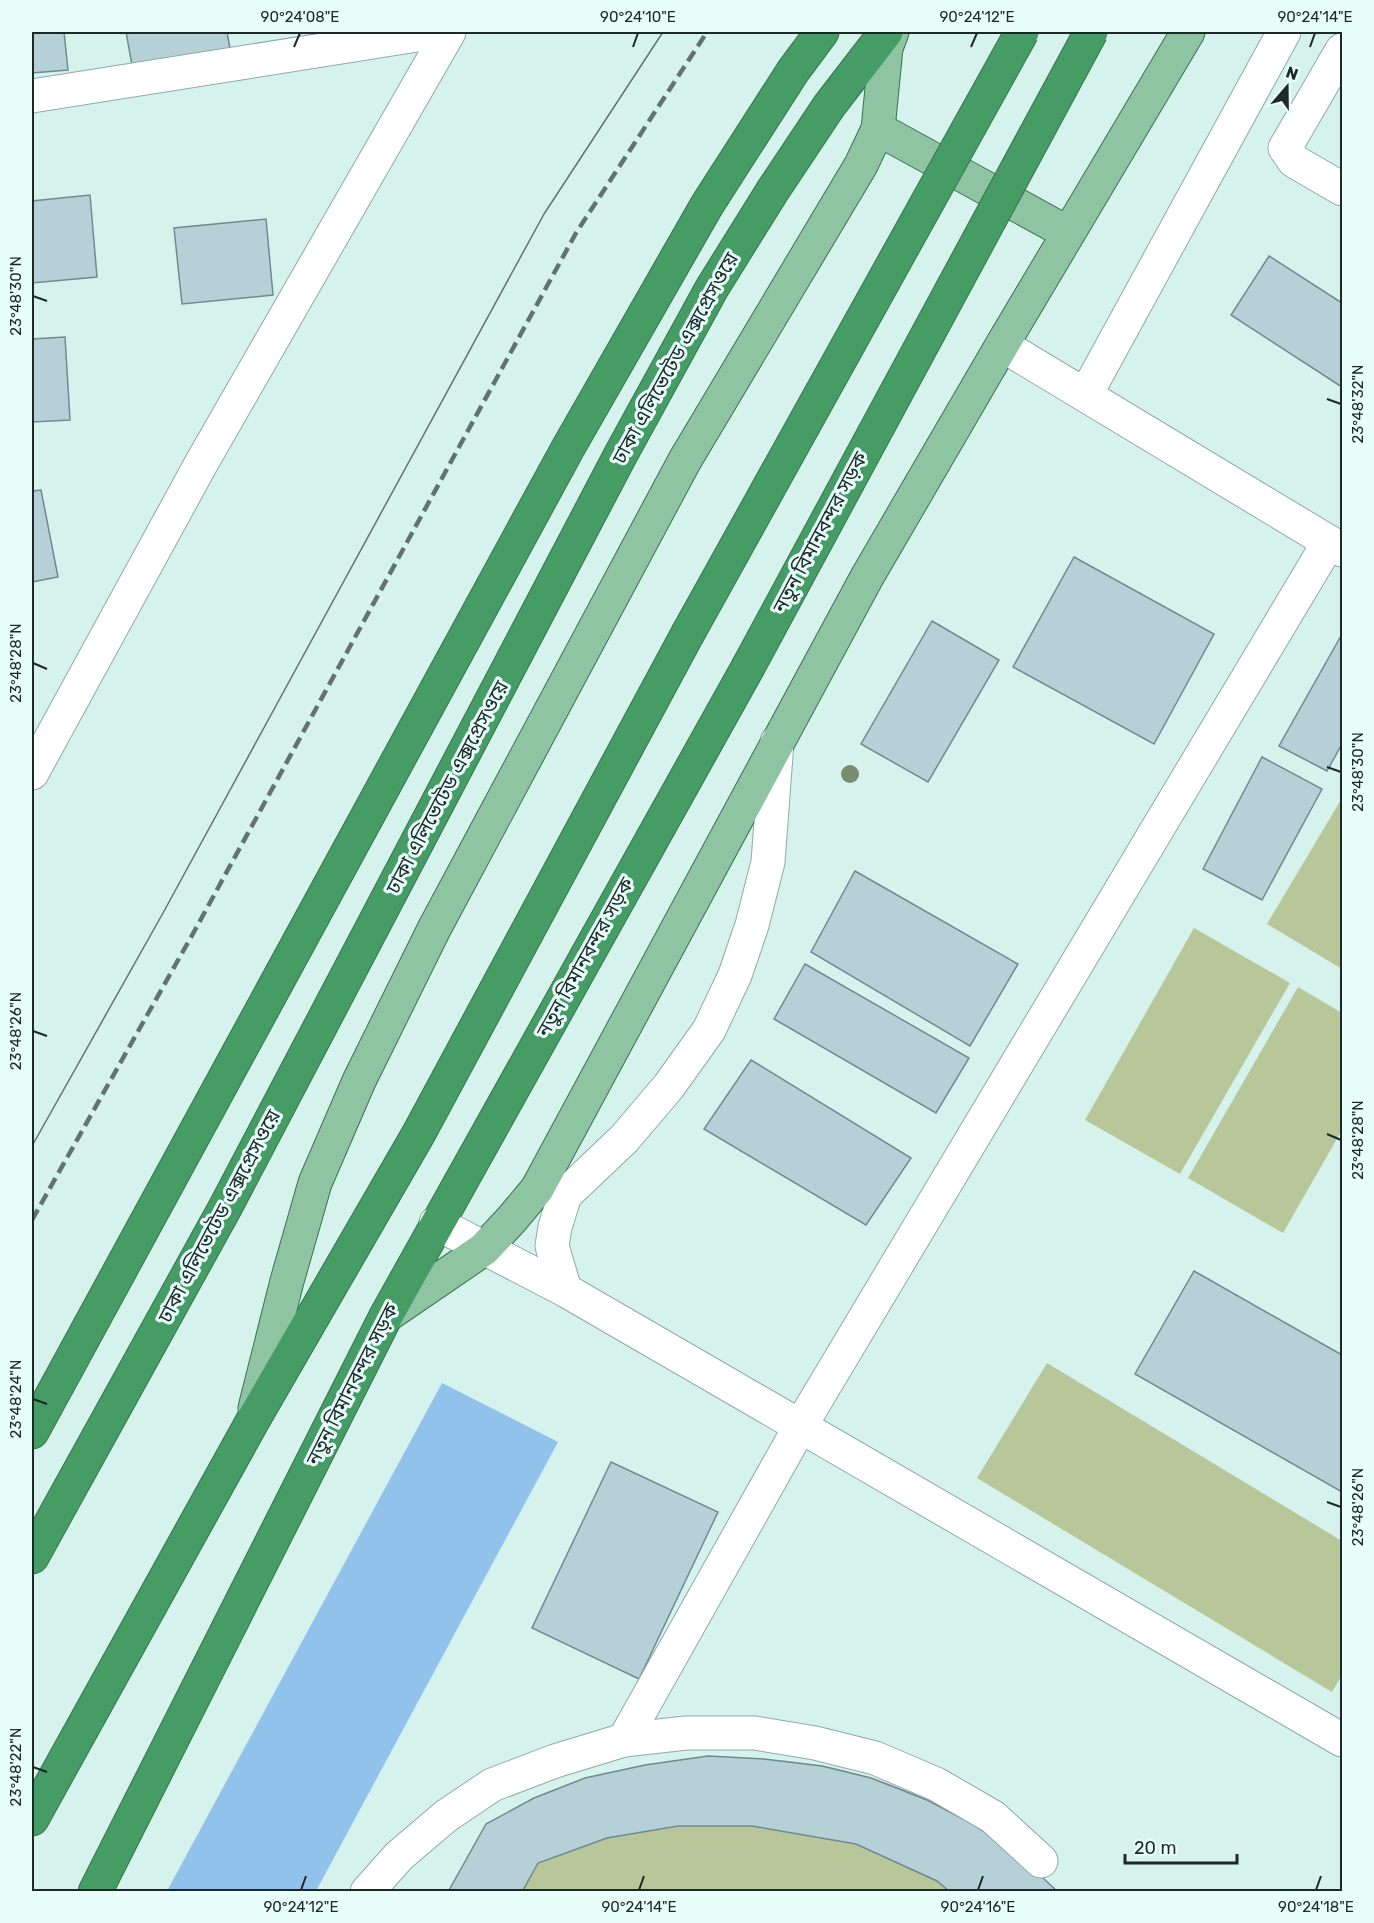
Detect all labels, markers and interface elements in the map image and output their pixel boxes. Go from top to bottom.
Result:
text: 90°24'08"E [261,8,339,26]
text: 90°24'10"E [600,8,676,26]
text: 90°24'12"E [939,8,1015,26]
text: 90°24'14"E [1277,8,1353,26]
north arrow [1257,57,1317,117]
text: N [1283,62,1301,84]
street label: ঢাকা এলিভেটেড এক্সপ্রেসওয়ে [606,248,743,469]
text: 23°48'30"N [7,256,25,336]
text: 23°48'32"N [1349,365,1367,443]
street label: নতুন বিমানবন্দর সড়ক [767,447,874,618]
text: 23°48'28"N [7,623,25,703]
street label: ঢাকা এলিভেটেড এক্সপ্রেসওয়ে [380,676,514,898]
text: 23°48'30"N [1349,732,1367,812]
street label: নতুন বিমানবন্দর সড়ক [531,872,640,1042]
text: 23°48'26"N [7,992,25,1070]
text: 23°48'28"N [1349,1100,1367,1180]
street label: ঢাকা এলিভেটেড এক্সপ্রেসওয়ে [152,1105,286,1327]
street label: নতুন বিমানবন্দর সড়ক [300,1298,404,1470]
text: 23°48'24"N [7,1360,25,1438]
text: 23°48'26"N [1349,1468,1367,1546]
text: 23°48'22"N [7,1728,25,1806]
scale bar [1125,1827,1238,1865]
text: 20 m [1134,1837,1176,1859]
text: 90°24'12"E [263,1898,339,1916]
text: 90°24'14"E [601,1898,677,1916]
text: 90°24'16"E [941,1898,1015,1916]
text: 90°24'18"E [1278,1898,1354,1916]

